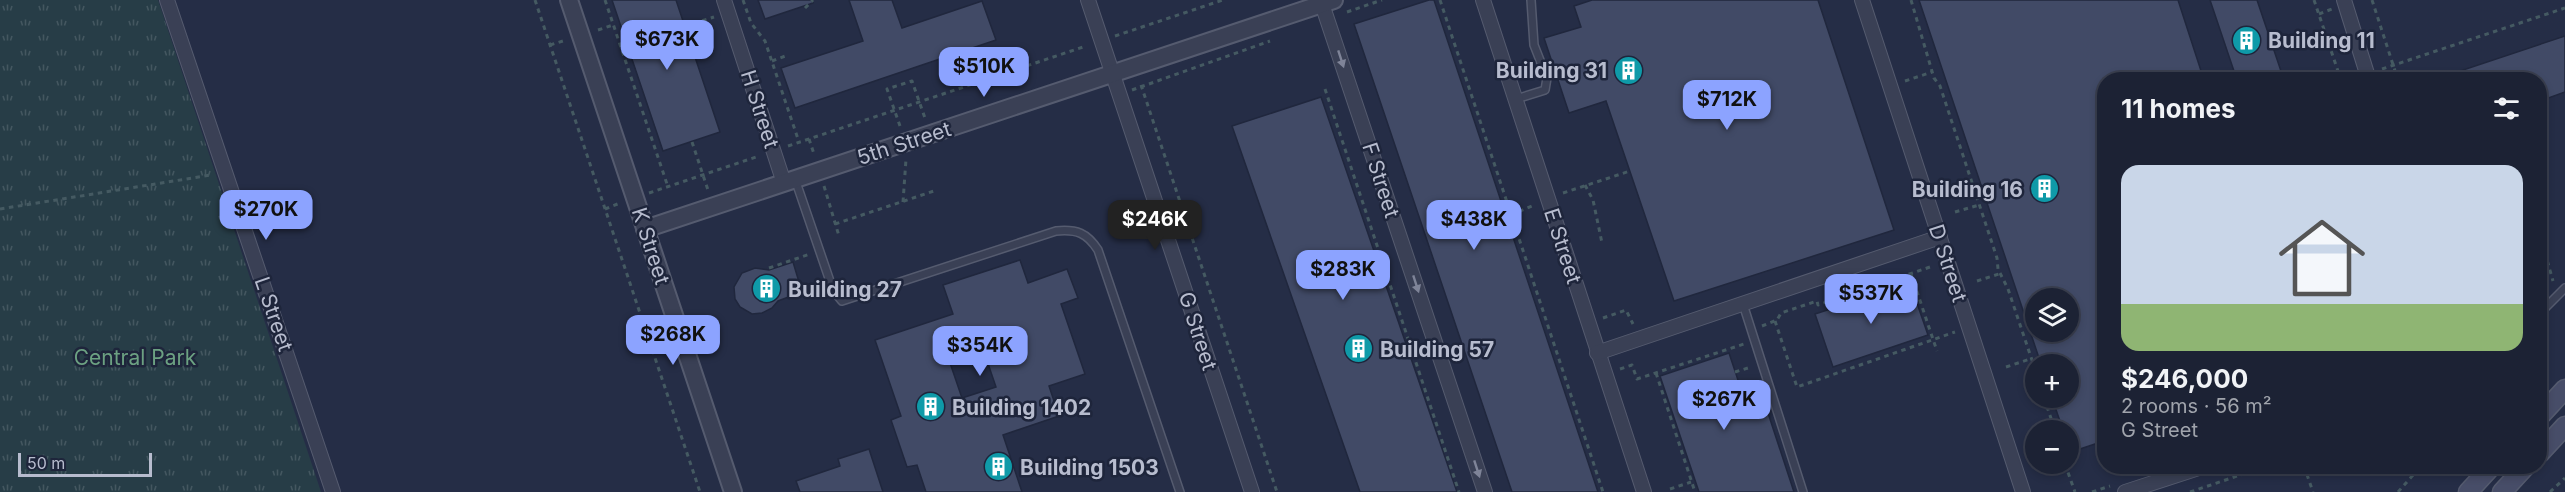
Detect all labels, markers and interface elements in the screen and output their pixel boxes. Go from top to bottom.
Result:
pin: $673K [625,20,709,71]
building icon: Building 11 [2231,24,2263,56]
text: $673K [635,27,699,51]
place label: Building 11 [2268,28,2375,53]
pin: $510K [942,47,1026,98]
one-way arrow [1336,51,1346,69]
text: $510K [953,54,1015,78]
building icon: Building 31 [1612,54,1644,86]
place label: Building 31 [1496,58,1607,83]
street label: H Street [736,67,784,151]
pin: $712K [1685,80,1769,131]
text: $712K [1697,87,1757,111]
icon: filters [2490,92,2523,125]
text: 11 homes [2121,93,2236,124]
street label: 5th Street [854,116,954,170]
street label: F Street [1357,139,1405,221]
building icon: Building 16 [2028,173,2060,205]
place label: Building 16 [1912,177,2023,202]
pin: $270K [224,190,308,241]
text: $270K [234,197,298,221]
pin: $246K [1113,200,1197,251]
pin: $438K [1432,200,1516,251]
street label: K Street [627,204,675,288]
icon: home [2268,204,2376,312]
street label: E Street [1539,205,1587,287]
text: $246K [1122,207,1188,231]
text: $438K [1441,207,1507,231]
street label: D Street [1924,221,1972,305]
pin: $283K [1301,250,1385,301]
text: $283K [1310,257,1376,281]
building icon: Building 27 [751,273,783,305]
street label: L Street [250,274,298,355]
pin: $537K [1829,274,1913,325]
one-way arrow [1411,275,1421,293]
place label: Building 27 [788,277,902,302]
text: $537K [1839,281,1903,305]
map controls [2025,288,2079,474]
button: layers [2025,288,2079,342]
street label: G Street [1174,289,1222,373]
pin: $268K [631,315,715,366]
text: $268K [640,322,706,346]
pin: $354K [938,326,1022,377]
text: $354K [947,333,1013,357]
building icon: Building 57 [1343,333,1375,365]
place label: Building 57 [1380,337,1494,362]
park label: Central Park [74,345,197,370]
button: + [2025,354,2079,408]
text: $246,000 [2121,363,2248,394]
pin: $267K [1682,380,1766,431]
text: $267K [1692,387,1756,411]
building icon: Building 1402 [915,391,947,423]
text: 2 rooms · 56 m² [2121,394,2272,418]
place label: Building 1402 [952,395,1091,420]
text: G Street [2121,418,2198,442]
button: − [2025,420,2079,474]
scale bar [18,450,152,478]
building icon: Building 1503 [983,451,1015,483]
text: 50 m [27,453,65,473]
place label: Building 1503 [1020,455,1159,480]
one-way arrow [1473,460,1483,478]

